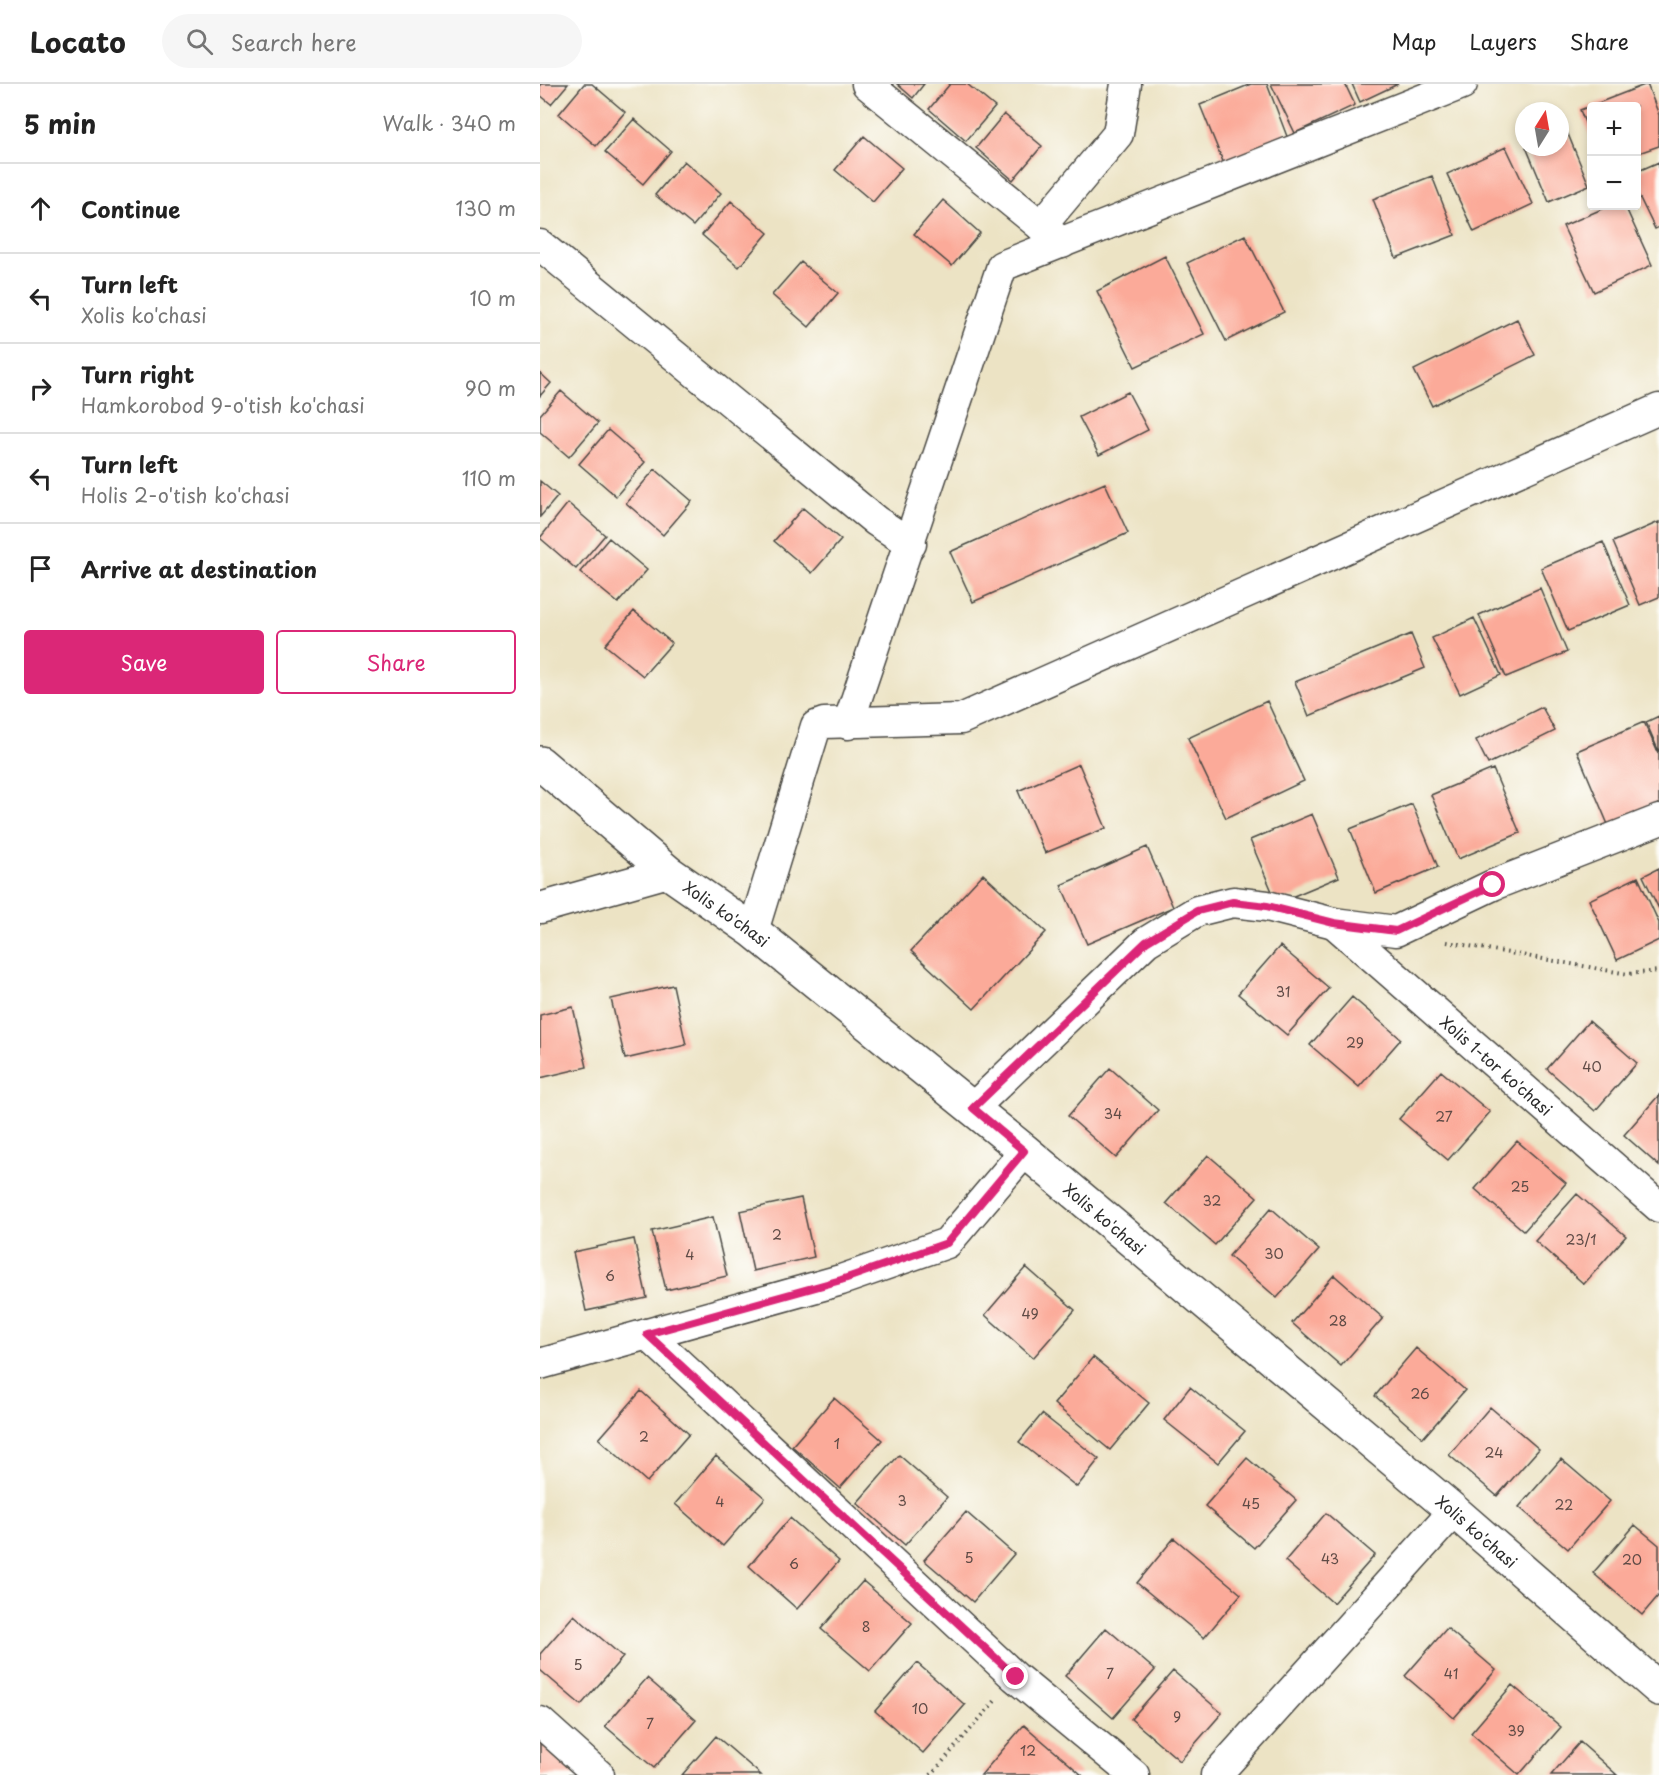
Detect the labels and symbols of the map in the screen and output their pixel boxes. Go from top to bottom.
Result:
north arrow [1515,102,1569,156]
route start [1479,871,1505,897]
street label: Xolis ko'chasi [679,874,775,952]
house number: 31 [1276,981,1290,1002]
street label: Xolis 1-tor ko'chasi [1435,1009,1558,1121]
house number: 29 [1346,1032,1364,1053]
house number: 40 [1582,1056,1602,1077]
house number: 34 [1104,1103,1122,1124]
house number: 27 [1435,1106,1453,1127]
house number: 25 [1511,1176,1529,1197]
street label: Xolis ko'chasi [1059,1177,1151,1260]
house number: 32 [1203,1190,1221,1211]
house number: 2 [772,1224,782,1245]
house number: 23/1 [1566,1229,1596,1250]
house number: 30 [1264,1243,1284,1264]
house number: 4 [685,1244,695,1265]
house number: 6 [605,1265,615,1286]
house number: 49 [1021,1303,1039,1324]
house number: 28 [1329,1310,1347,1331]
house number: 26 [1410,1383,1430,1404]
house number: 2 [639,1426,649,1447]
house number: 1 [834,1433,840,1454]
house number: 24 [1485,1442,1503,1463]
street label: Xolis ko'chasi [1431,1489,1523,1573]
house number: 3 [897,1490,907,1511]
house number: 4 [715,1491,725,1512]
house number: 45 [1242,1493,1260,1514]
house number: 22 [1555,1494,1573,1515]
house number: 5 [964,1547,974,1568]
house number: 43 [1321,1548,1339,1569]
house number: 20 [1622,1549,1642,1570]
house number: 6 [789,1553,799,1574]
house number: 8 [862,1616,870,1637]
house number: 5 [573,1654,583,1675]
route end [1002,1663,1028,1689]
house number: 7 [1106,1663,1114,1684]
house number: 41 [1444,1663,1458,1684]
house number: 10 [912,1698,928,1719]
house number: 9 [1173,1706,1181,1727]
house number: 7 [646,1713,654,1734]
house number: 39 [1507,1720,1525,1741]
house number: 12 [1020,1740,1036,1761]

